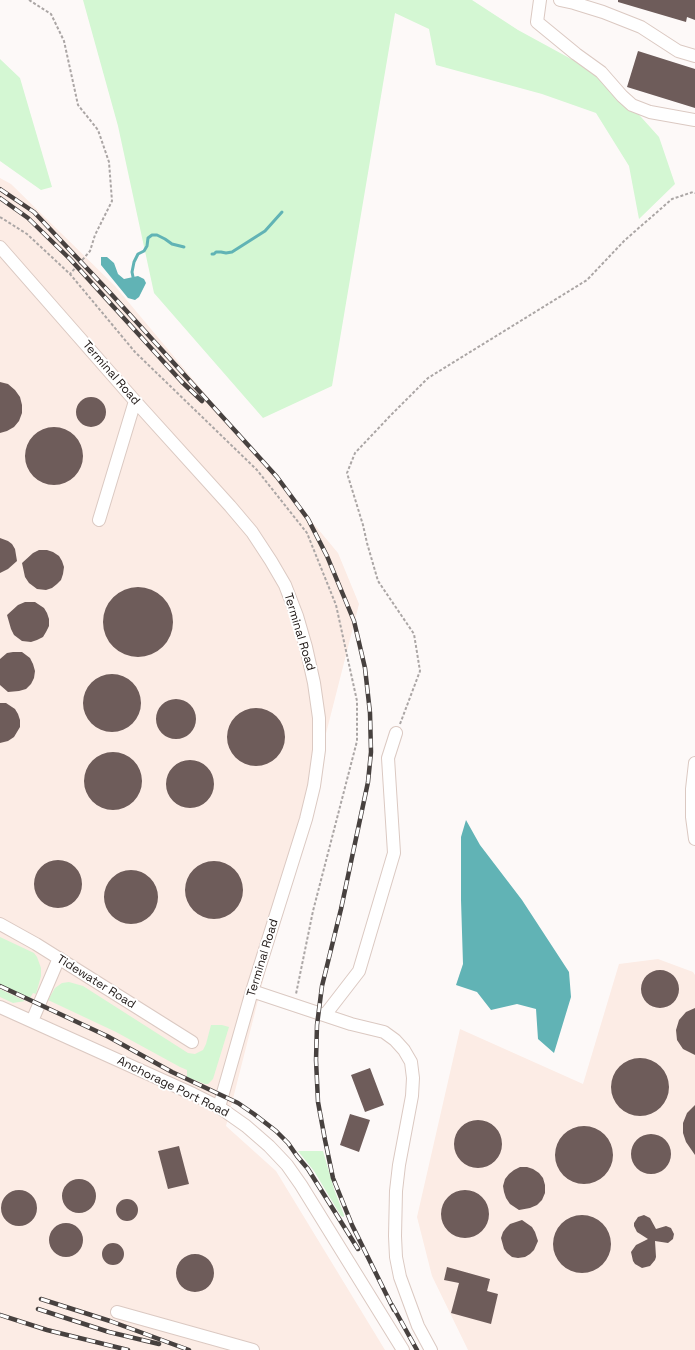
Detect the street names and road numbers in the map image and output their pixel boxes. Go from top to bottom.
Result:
street label: Terminal Road [79,338,143,408]
street label: Terminal Road [280,591,318,673]
street label: Terminal Road [244,917,282,999]
street label: Tidewater Road [54,952,138,1012]
street label: Anchorage Port Road [115,1054,231,1120]

